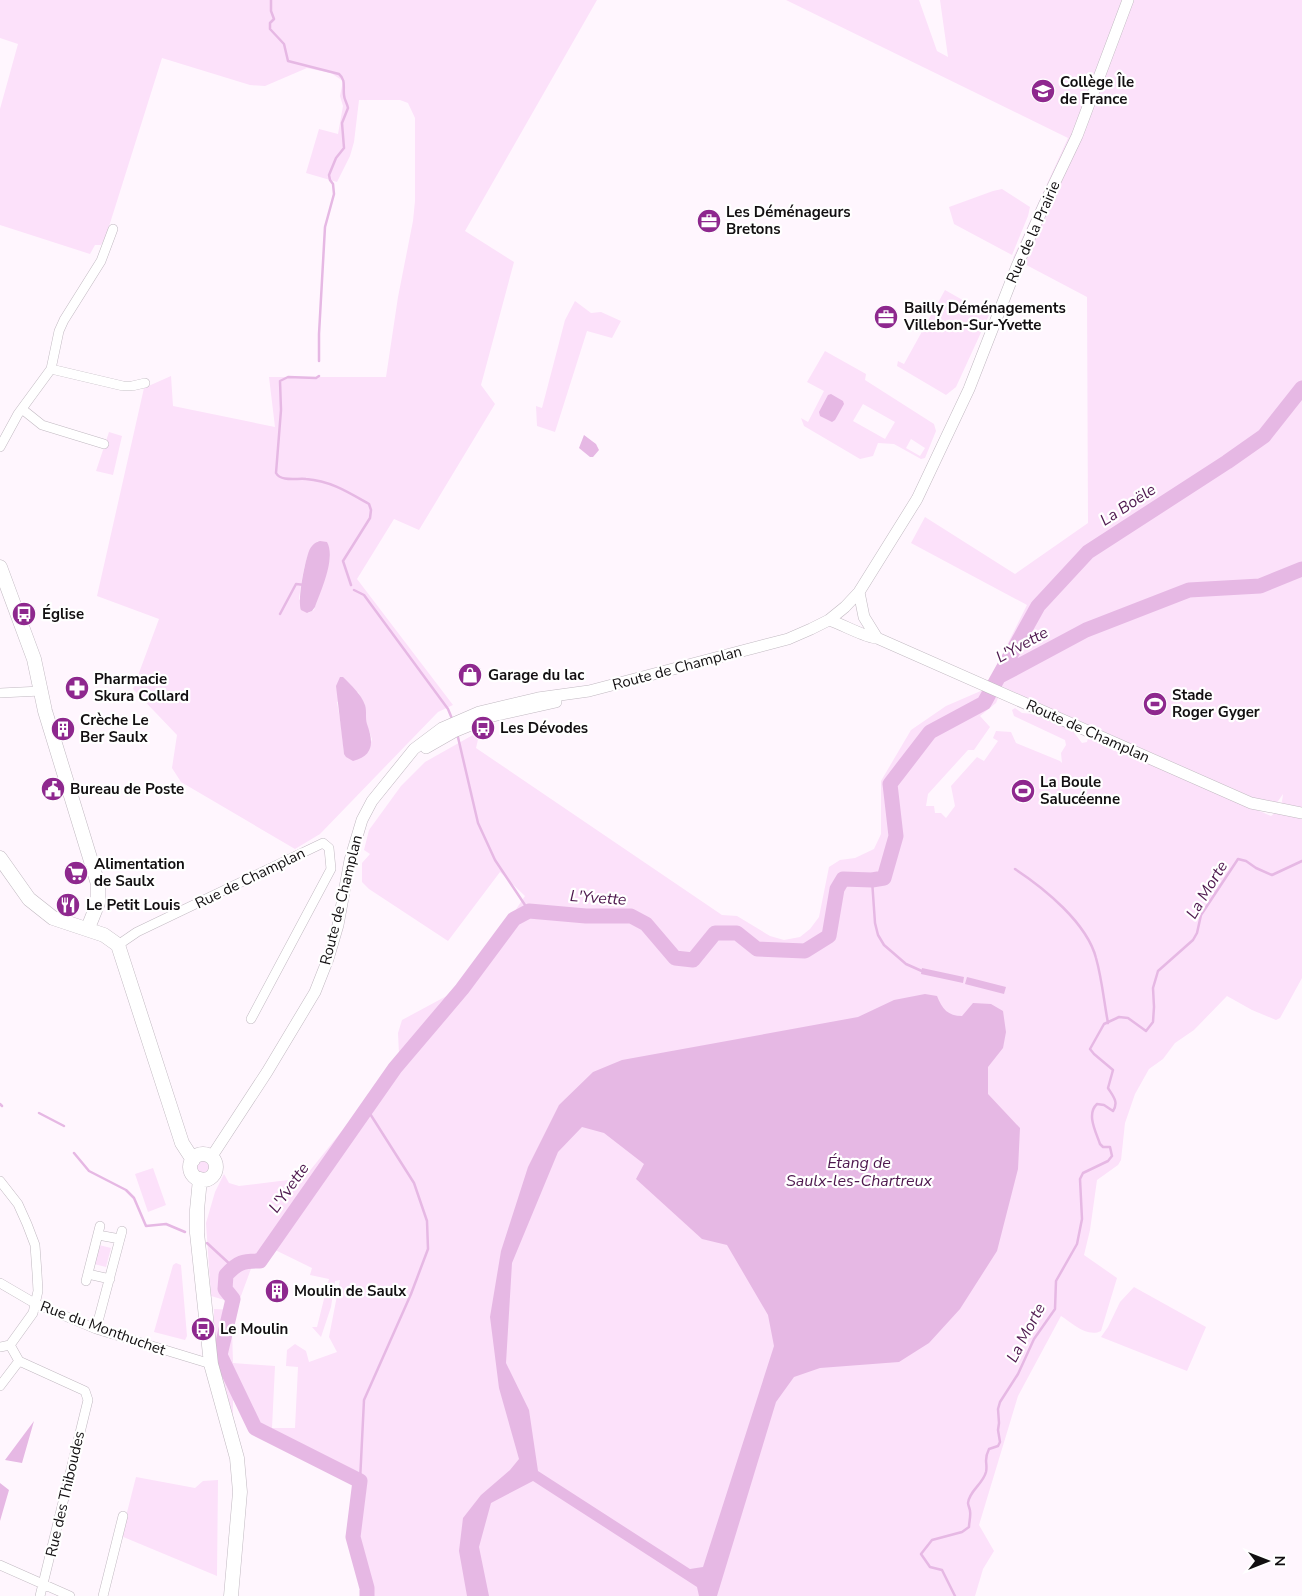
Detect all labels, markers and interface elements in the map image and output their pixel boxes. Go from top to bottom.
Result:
place label: Collège Île de France [1060,72,1134,109]
school or university icon: Collège Île de France [1030,78,1056,104]
street label: Rue de la Prairie [1001,178,1065,286]
place label: Les Déménageurs Bretons [726,202,851,239]
office icon: Les Déménageurs Bretons [696,208,722,234]
place label: Bailly Déménagements Villebon-Sur-Yvette [903,298,1066,335]
office icon: Bailly Déménagements Villebon-Sur-Yvette [873,304,899,330]
water label: La Boële [1096,478,1161,531]
bus stop icon: Église [11,601,37,627]
place label: Église [42,604,84,624]
water label: L'Yvette [992,621,1053,668]
street label: Route de Champlan [610,641,744,695]
shop icon: Garage du lac [457,662,483,688]
place label: Garage du lac [488,665,584,685]
place label: Pharmacie Skura Collard [94,669,189,706]
pharmacy icon: Pharmacie Skura Collard [64,675,90,701]
place label: Stade Roger Gyger [1172,685,1260,722]
sports icon: Stade Roger Gyger [1142,691,1168,717]
street label: Route de Champlan [1023,695,1153,767]
place label: Crèche Le Ber Saulx [80,710,149,747]
bus stop icon: Les Dévodes [470,715,496,741]
building icon: Crèche Le Ber Saulx [50,716,76,742]
place label: Les Dévodes [500,718,588,738]
place label: La Boule Salucéenne [1040,772,1120,809]
public building icon: Bureau de Poste [40,776,66,802]
sports icon: La Boule Salucéenne [1010,778,1036,804]
place label: Bureau de Poste [70,779,184,799]
street label: Route de Champlan [315,833,367,967]
street label: Rue de Champlan [192,843,308,913]
place label: Alimentation de Saulx [94,854,185,891]
water label: La Morte [1181,856,1233,923]
supermarket icon: Alimentation de Saulx [63,860,89,886]
water label: L'Yvette [569,885,628,911]
restaurant icon: Le Petit Louis [55,892,81,918]
place label: Le Petit Louis [86,895,180,915]
water label: Étang de Saulx-les-Chartreux [786,1152,933,1192]
water label: L'Yvette [264,1158,315,1218]
building icon: Moulin de Saulx [264,1278,290,1304]
place label: Moulin de Saulx [294,1281,407,1301]
street label: Rue du Monthuchet [38,1296,169,1360]
water label: La Morte [1001,1299,1051,1366]
bus stop icon: Le Moulin [190,1316,216,1342]
place label: Le Moulin [220,1319,288,1339]
street label: Rue des Thiboudes [41,1429,89,1559]
north arrow [1242,1536,1292,1586]
text: N [1270,1556,1289,1566]

